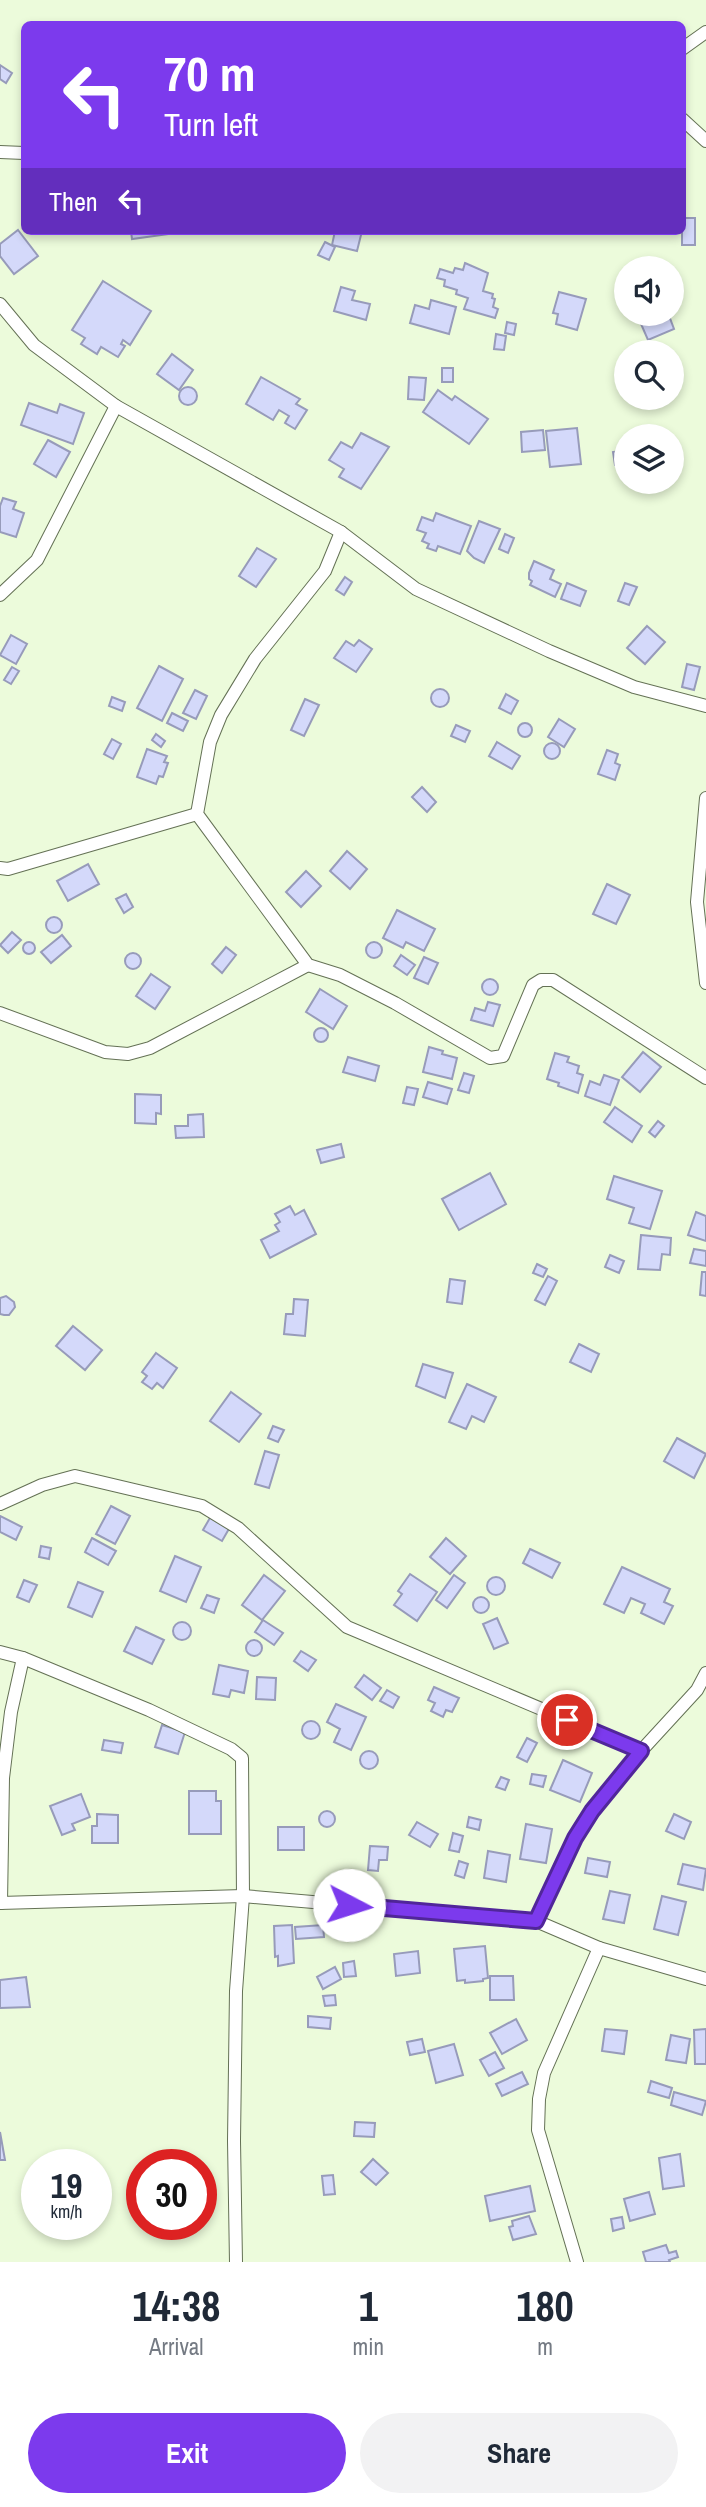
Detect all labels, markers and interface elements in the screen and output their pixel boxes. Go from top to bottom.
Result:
text: 70 m [164,40,256,106]
icon: left [49,49,140,140]
text: Turn left [164,103,258,146]
icon: left [112,182,150,220]
text: Then [49,184,98,219]
map controls [614,256,684,494]
button: sound [614,256,684,326]
button: search [614,340,684,410]
button: layers [614,424,684,494]
pin [537,1690,597,1750]
icon: arrive [548,1701,586,1739]
position arrow [312,1868,386,1942]
speed limit sign: 30 [126,2149,217,2240]
text: 19 [51,2162,82,2209]
text: km/h [51,2199,83,2224]
text: 14:38 [132,2278,220,2334]
text: 1 [359,2278,378,2334]
text: 180 [516,2278,574,2334]
text: Arrival [149,2331,204,2362]
text: min [353,2331,384,2362]
text: m [537,2331,553,2362]
button: Exit [28,2413,346,2493]
button: Share [360,2413,678,2493]

